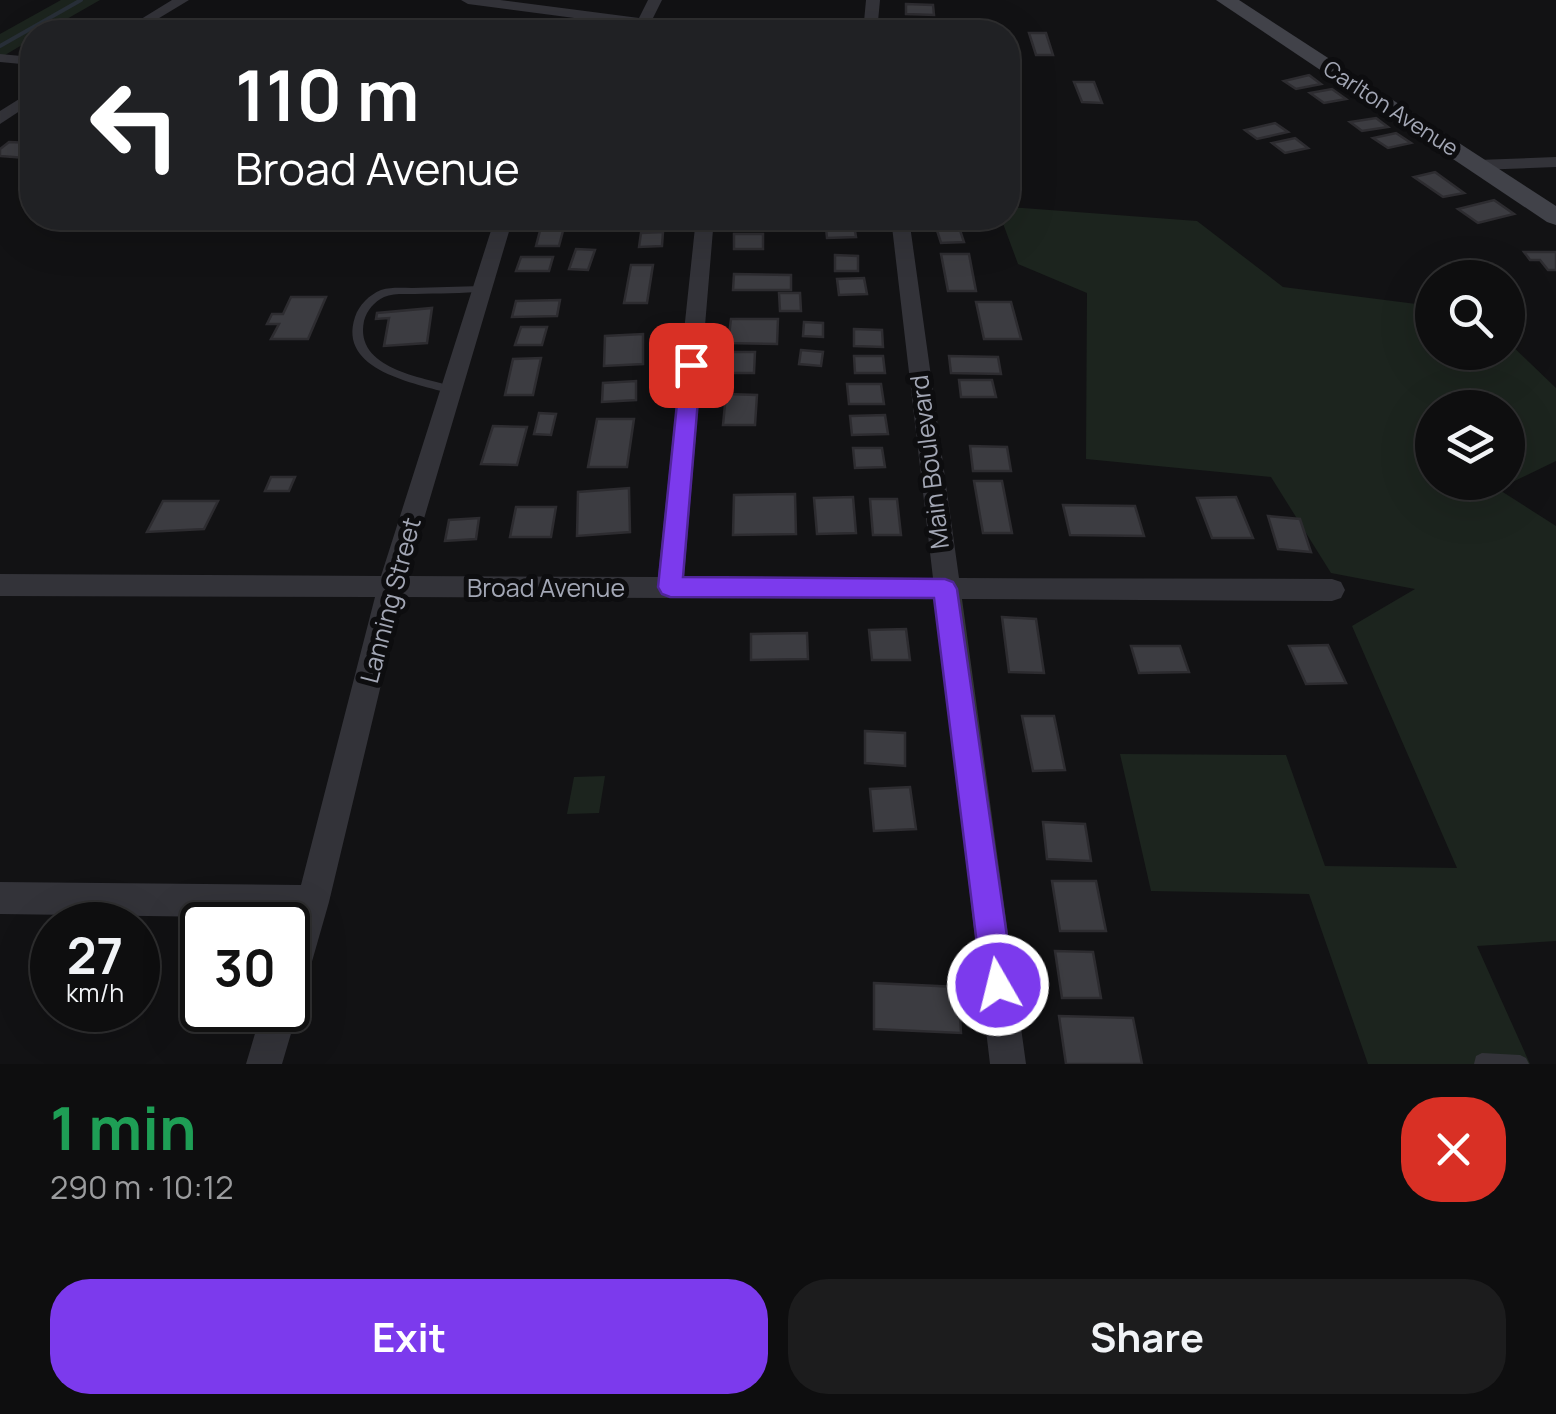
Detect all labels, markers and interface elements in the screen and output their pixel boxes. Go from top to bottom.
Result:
text: 110 m [235,46,419,142]
street label: Carlton Avenue [1318,53,1464,163]
icon: left [70,60,200,190]
text: Broad Avenue [235,137,520,199]
map controls [1415,260,1525,500]
button: search [1415,260,1525,370]
pin [649,323,734,408]
icon: arrive [664,338,719,393]
street label: Main Boulevard [901,373,957,551]
button: layers [1415,390,1525,500]
street label: Lanning Street [351,513,429,687]
street label: Broad Avenue [467,570,625,605]
speed limit sign: 30 [180,902,310,1032]
text: 27 [67,921,123,989]
position arrow [946,933,1050,1037]
text: km/h [66,975,124,1010]
text: 1 min [50,1086,197,1168]
button: close [1401,1097,1506,1202]
text: 290 m · 10:12 [50,1165,234,1209]
button: Exit [50,1279,768,1394]
button: Share [788,1279,1506,1394]

